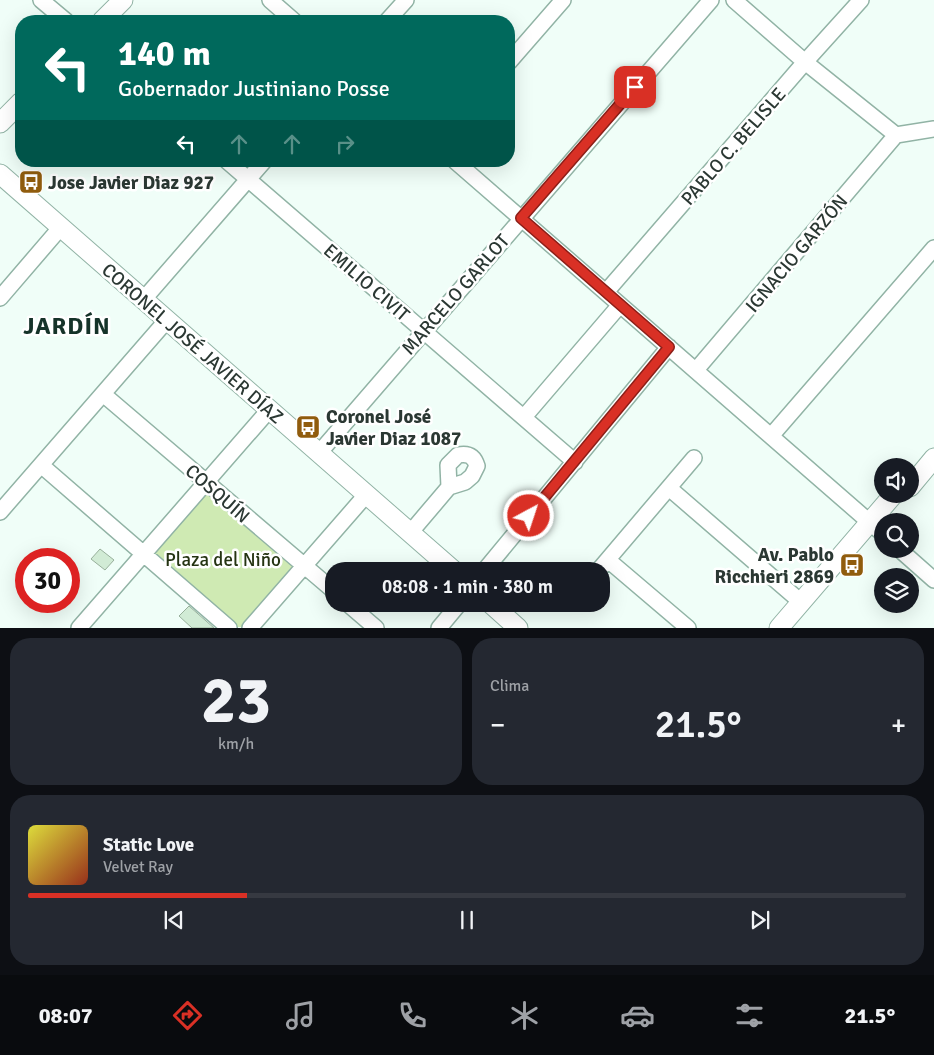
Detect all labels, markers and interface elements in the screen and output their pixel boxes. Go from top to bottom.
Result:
text: 140 m [118,32,211,75]
icon: left [35,35,100,100]
pin [614,66,656,108]
icon: arrive [621,73,649,101]
text: Gobernador Justiniano Posse [118,75,390,102]
street label: PABLO C. BELISLE [676,83,791,210]
icon: left [172,130,200,158]
icon: ahead [225,130,253,158]
icon: ahead [278,130,306,158]
icon: right [331,130,359,158]
bus stop icon: Jose Javier Diaz 927 [18,169,44,195]
place label: Jose Javier Diaz 927 [48,171,214,195]
street label: IGNACIO GARZÓN [740,190,853,318]
street label: MARCELO GARLOT [397,229,515,360]
street label: EMILIO CIVIT [318,239,415,327]
street label: CORONEL JOSÉ JAVIER DÍAZ [96,258,288,429]
district label: JARDÍN [23,311,111,341]
place label: Coronel José Javier Diaz 1087 [326,405,461,451]
bus stop icon: Coronel José Javier Diaz 1087 [295,414,321,440]
map controls [874,458,919,613]
button: sound [874,458,919,503]
street label: COSQUÍN [180,459,255,528]
position arrow [502,489,554,541]
button: search [874,513,919,558]
place label: Av. Pablo Ricchieri 2869 [715,543,834,589]
speed limit sign: 30 [15,548,80,613]
park label: Plaza del Niño [165,548,281,572]
bus stop icon: Av. Pablo Ricchieri 2869 [839,552,865,578]
button: layers [874,568,919,613]
text: 08:08 · 1 min · 380 m [382,575,553,599]
text: 23 [201,661,271,741]
text: Clima [490,676,529,696]
text: 21.5° [655,701,741,748]
text: − [490,708,505,742]
text: + [891,708,906,742]
text: km/h [218,734,254,754]
text: Static Love [103,833,194,857]
text: Velvet Ray [103,857,173,877]
icon: previous [160,906,188,934]
icon: pause [453,906,481,934]
icon: next [746,906,774,934]
icon: directions [170,998,205,1033]
icon: music [283,998,318,1033]
icon: phone [395,998,430,1033]
icon: climate [507,998,542,1033]
icon: car [620,998,655,1033]
icon: filters [732,998,767,1033]
text: 08:07 [39,1002,93,1029]
text: 21.5° [845,1002,895,1029]

